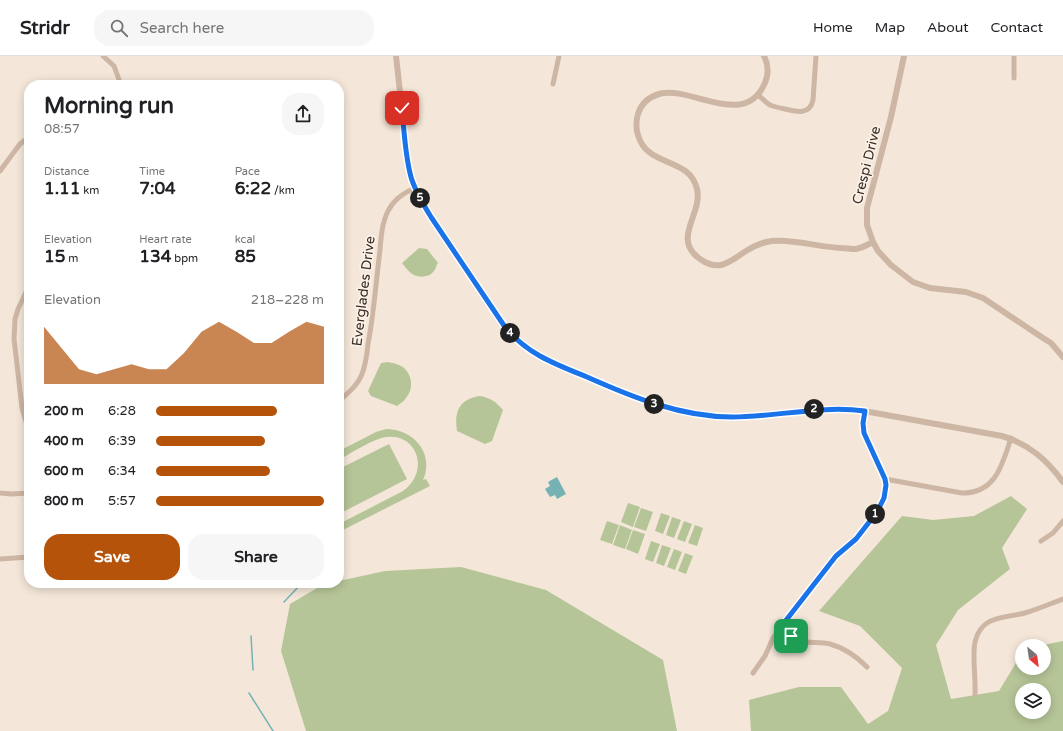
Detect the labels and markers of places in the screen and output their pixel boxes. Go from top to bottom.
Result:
pin [385,91,419,125]
pin: 5 [410,188,430,208]
pin: 4 [500,323,520,343]
pin: 3 [644,394,664,414]
pin: 2 [804,399,824,419]
pin: 1 [865,504,885,524]
pin [774,619,808,653]

